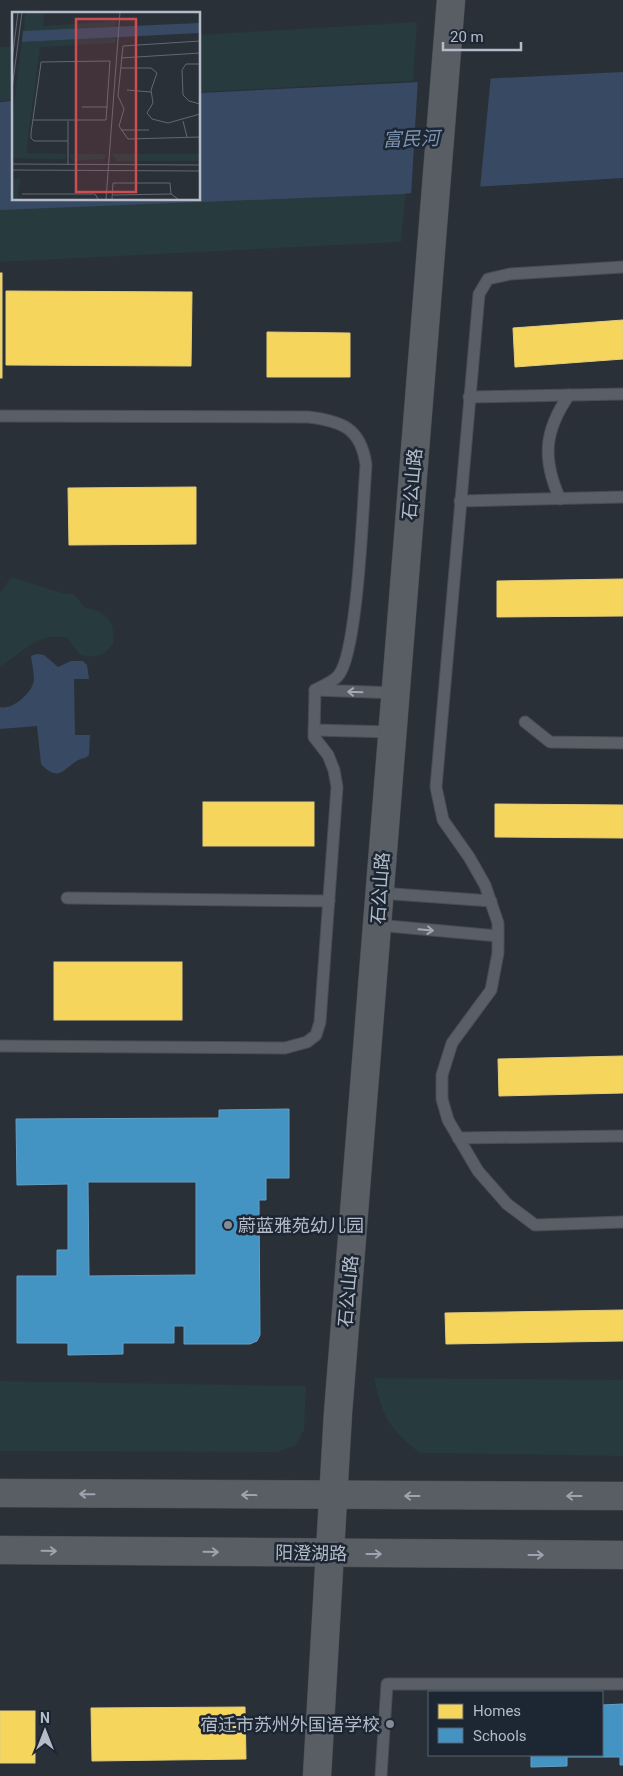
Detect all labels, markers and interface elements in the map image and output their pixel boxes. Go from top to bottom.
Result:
inset map [12,12,200,200]
scale bar [443,20,520,52]
text: 20 m [450,28,484,46]
water label: 富民河 [382,126,444,151]
street label: 石公山路 [398,447,426,521]
one-way arrow [348,687,364,696]
street label: 石公山路 [367,851,393,925]
one-way arrow [417,925,433,934]
place label: 蔚蓝雅苑幼儿园 [238,1215,364,1236]
marker: 蔚蓝雅苑幼儿园 [222,1219,234,1231]
street label: 石公山路 [334,1254,362,1328]
one-way arrow [79,1489,95,1498]
one-way arrow [242,1490,258,1500]
one-way arrow [404,1491,420,1501]
one-way arrow [567,1491,583,1501]
street label: 阳澄湖路 [275,1542,347,1564]
one-way arrow [40,1546,56,1556]
one-way arrow [202,1547,219,1557]
one-way arrow [365,1549,381,1559]
one-way arrow [528,1550,544,1560]
legend [428,1691,603,1756]
text: Homes [473,1702,521,1720]
north arrow [20,1706,70,1756]
text: N [40,1710,50,1726]
place label: 宿迁市苏州外国语学校 [200,1714,380,1735]
marker: 宿迁市苏州外国语学校 [384,1718,396,1730]
text: Schools [473,1727,527,1745]

